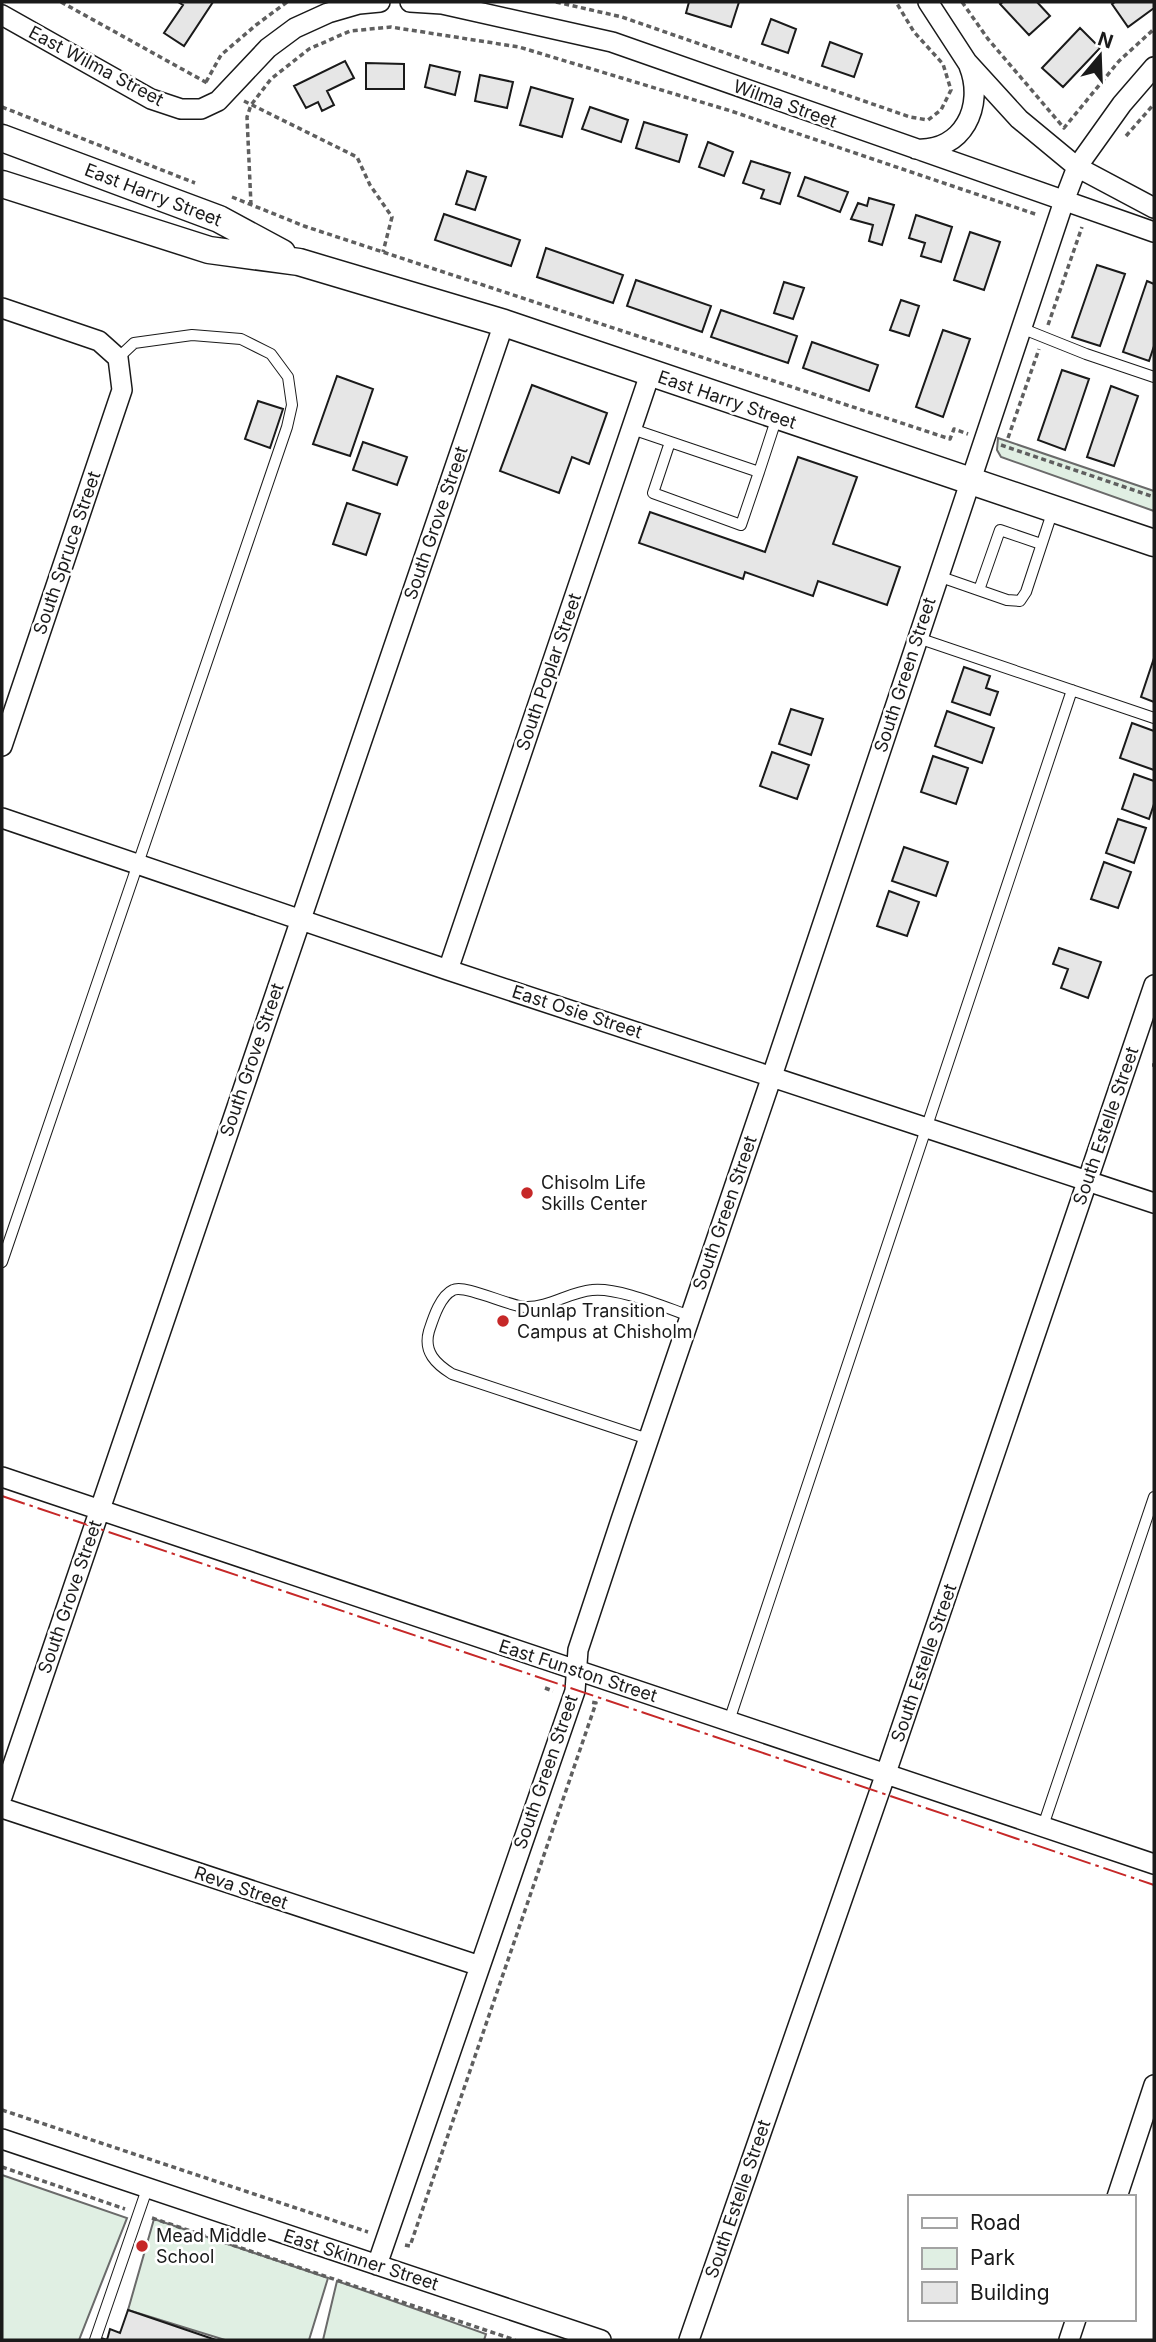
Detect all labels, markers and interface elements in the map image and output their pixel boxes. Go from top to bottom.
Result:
street label: East Wilma Street [25,21,167,110]
north arrow [1065,21,1135,91]
text: N [1095,27,1116,54]
street label: Wilma Street [731,75,840,132]
street label: East Harry Street [82,159,225,230]
street label: East Harry Street [655,366,799,433]
street label: South Grove Street [399,443,472,602]
street label: South Spruce Street [29,468,104,637]
street label: South Poplar Street [512,590,585,753]
street label: South Green Street [870,594,940,755]
street label: South Grove Street [215,980,288,1139]
street label: East Osie Street [510,981,645,1042]
street label: South Estelle Street [1069,1044,1143,1208]
street label: South Green Street [688,1133,761,1293]
place label: Chisolm Life Skills Center [541,1172,648,1214]
marker: Chisolm Life Skills Center [519,1185,535,1201]
place label: Dunlap Transition Campus at Chisholm [517,1300,693,1342]
marker: Dunlap Transition Campus at Chisholm [495,1313,511,1329]
street label: South Grove Street [33,1517,106,1676]
street label: South Estelle Street [887,1581,961,1745]
street label: East Funston Street [496,1635,660,1706]
street label: South Green Street [509,1692,582,1852]
street label: Reva Street [192,1862,291,1913]
street label: South Estelle Street [701,2117,775,2281]
legend [908,2195,1135,2321]
text: Road [970,2210,1021,2235]
place label: Mead Middle School [156,2225,267,2267]
street label: East Skinner Street [281,2225,441,2295]
marker: Mead Middle School [134,2238,150,2254]
text: Park [970,2245,1015,2270]
text: Building [970,2280,1050,2305]

